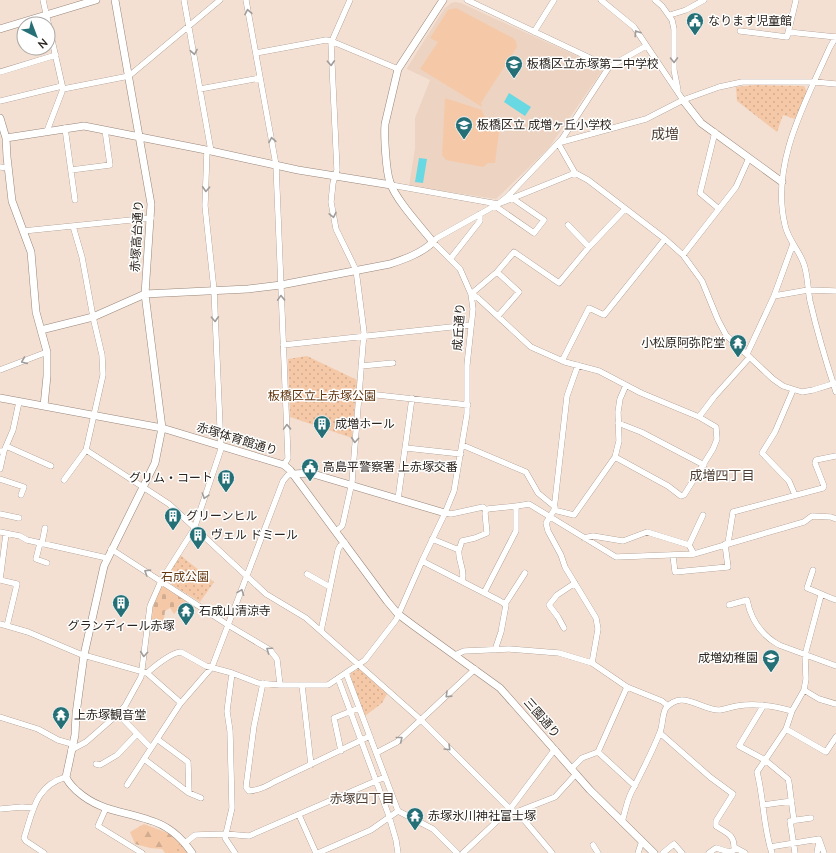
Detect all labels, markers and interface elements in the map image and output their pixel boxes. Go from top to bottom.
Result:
one-way arrow [244,9,253,15]
public building icon: なります児童館 [685,11,705,36]
place label: なります児童館 [708,13,792,28]
north arrow [16,16,56,56]
one-way arrow [635,30,642,37]
text: N [36,36,51,51]
one-way arrow [189,49,197,55]
school or university icon: 板橋区立赤塚第二中学校 [504,54,524,79]
place label: 板橋区立赤塚第二中学校 [527,56,659,71]
one-way arrow [670,57,678,63]
one-way arrow [327,60,336,66]
school or university icon: 板橋区立 成増ヶ丘小学校 [454,115,474,140]
place label: 板橋区立 成増ヶ丘小学校 [477,117,612,132]
district label: 成増 [651,125,679,142]
one-way arrow [268,137,276,143]
one-way arrow [201,186,210,192]
street label: 赤塚高台通り [127,200,146,272]
one-way arrow [329,212,337,218]
one-way arrow [277,295,286,301]
street label: 成丘通り [449,302,468,351]
one-way arrow [211,316,220,322]
temple icon: 小松原阿弥陀堂 [728,333,748,358]
place label: 小松原阿弥陀堂 [641,335,725,350]
one-way arrow [20,357,27,365]
park label: 板橋区立上赤塚公園 [268,388,376,403]
building icon: 成増ホール [312,414,332,439]
place label: 成増ホール [335,416,395,431]
street label: 赤塚体育館通り [195,419,280,458]
one-way arrow [282,424,291,430]
one-way arrow [351,437,360,443]
public building icon: 高島平警察署 上赤塚交番 [300,457,320,482]
place label: 高島平警察署 上赤塚交番 [323,459,458,474]
district label: 成増四丁目 [689,467,755,483]
building icon: グリム・コート [216,468,236,493]
place label: グリム・コート [129,470,213,485]
one-way arrow [201,492,210,499]
building icon: グリーンヒル [163,506,183,531]
place label: グリーンヒル [186,508,257,523]
building icon: ヴェル ドミール [188,525,208,550]
place label: ヴェル ドミール [211,527,298,542]
park label: 石成公園 [161,569,209,584]
one-way arrow [144,570,151,577]
one-way arrow [236,588,244,595]
building icon: グランディール赤塚 [111,593,131,618]
temple icon: 石成山清涼寺 [176,601,196,626]
place label: 石成山清涼寺 [199,603,271,618]
place label: グランディール赤塚 [67,618,175,633]
one-way arrow [266,648,273,655]
school or university icon: 成増幼稚園 [761,648,781,673]
place label: 成増幼稚園 [698,650,758,665]
one-way arrow [140,651,149,657]
one-way arrow [445,690,453,697]
street label: 三園通り [521,695,564,741]
temple icon: 上赤塚観音堂 [51,705,71,730]
place label: 上赤塚観音堂 [74,707,146,722]
one-way arrow [395,736,403,743]
one-way arrow [443,743,451,751]
district label: 赤塚四丁目 [329,790,395,806]
temple icon: 赤塚氷川神社富士塚 [405,806,425,831]
place label: 赤塚氷川神社富士塚 [428,808,536,823]

